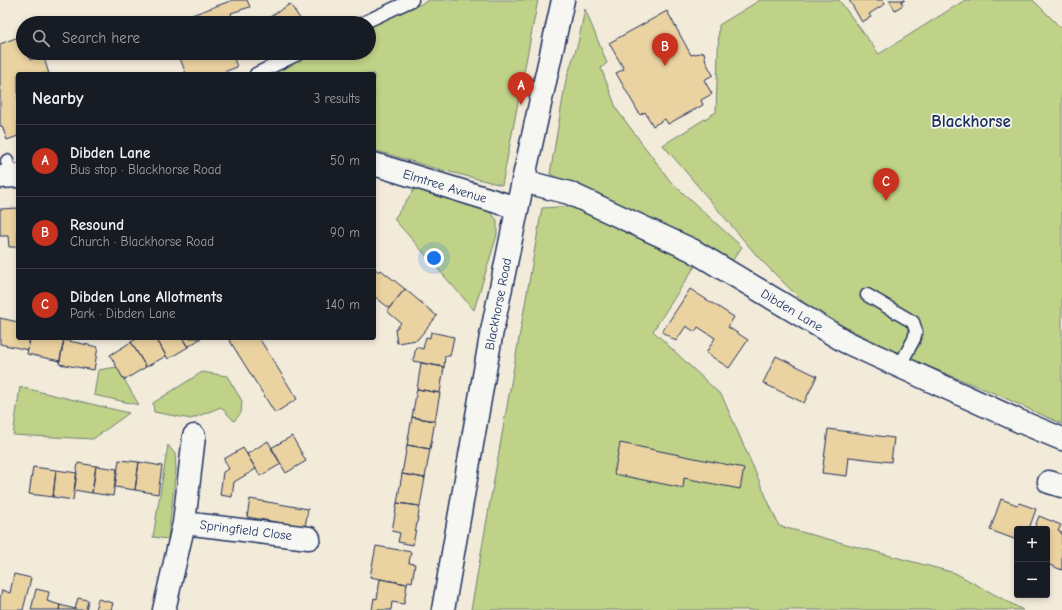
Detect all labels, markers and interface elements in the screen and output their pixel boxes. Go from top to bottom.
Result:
search box [16,16,376,60]
icon: search [30,27,52,49]
text: Search here [62,29,140,47]
pin: B [652,33,678,66]
pin: A [508,72,534,105]
text: Nearby [32,89,83,108]
text: 3 results [314,91,360,106]
district label: Blackhorse [931,112,1011,131]
text: Dibden Lane [70,144,150,162]
text: A [41,153,49,168]
text: 50 m [330,153,360,168]
text: Bus stop · Blackhorse Road [70,162,221,177]
street label: Elmtree Avenue [401,166,489,206]
pin: C [873,168,899,201]
text: Resound [70,216,124,234]
text: B [41,225,49,240]
text: 90 m [330,225,360,240]
text: Church · Blackhorse Road [70,234,214,249]
your location [424,248,444,268]
street label: Blackhorse Road [482,257,514,351]
street label: Dibden Lane [758,286,826,335]
text: Dibden Lane Allotments [70,288,222,306]
text: C [41,297,49,312]
text: 140 m [326,297,360,312]
text: Park · Dibden Lane [70,306,176,321]
street label: Springfield Close [199,517,294,543]
map controls [1014,526,1050,598]
button: + [1014,526,1050,562]
button: − [1014,562,1050,598]

